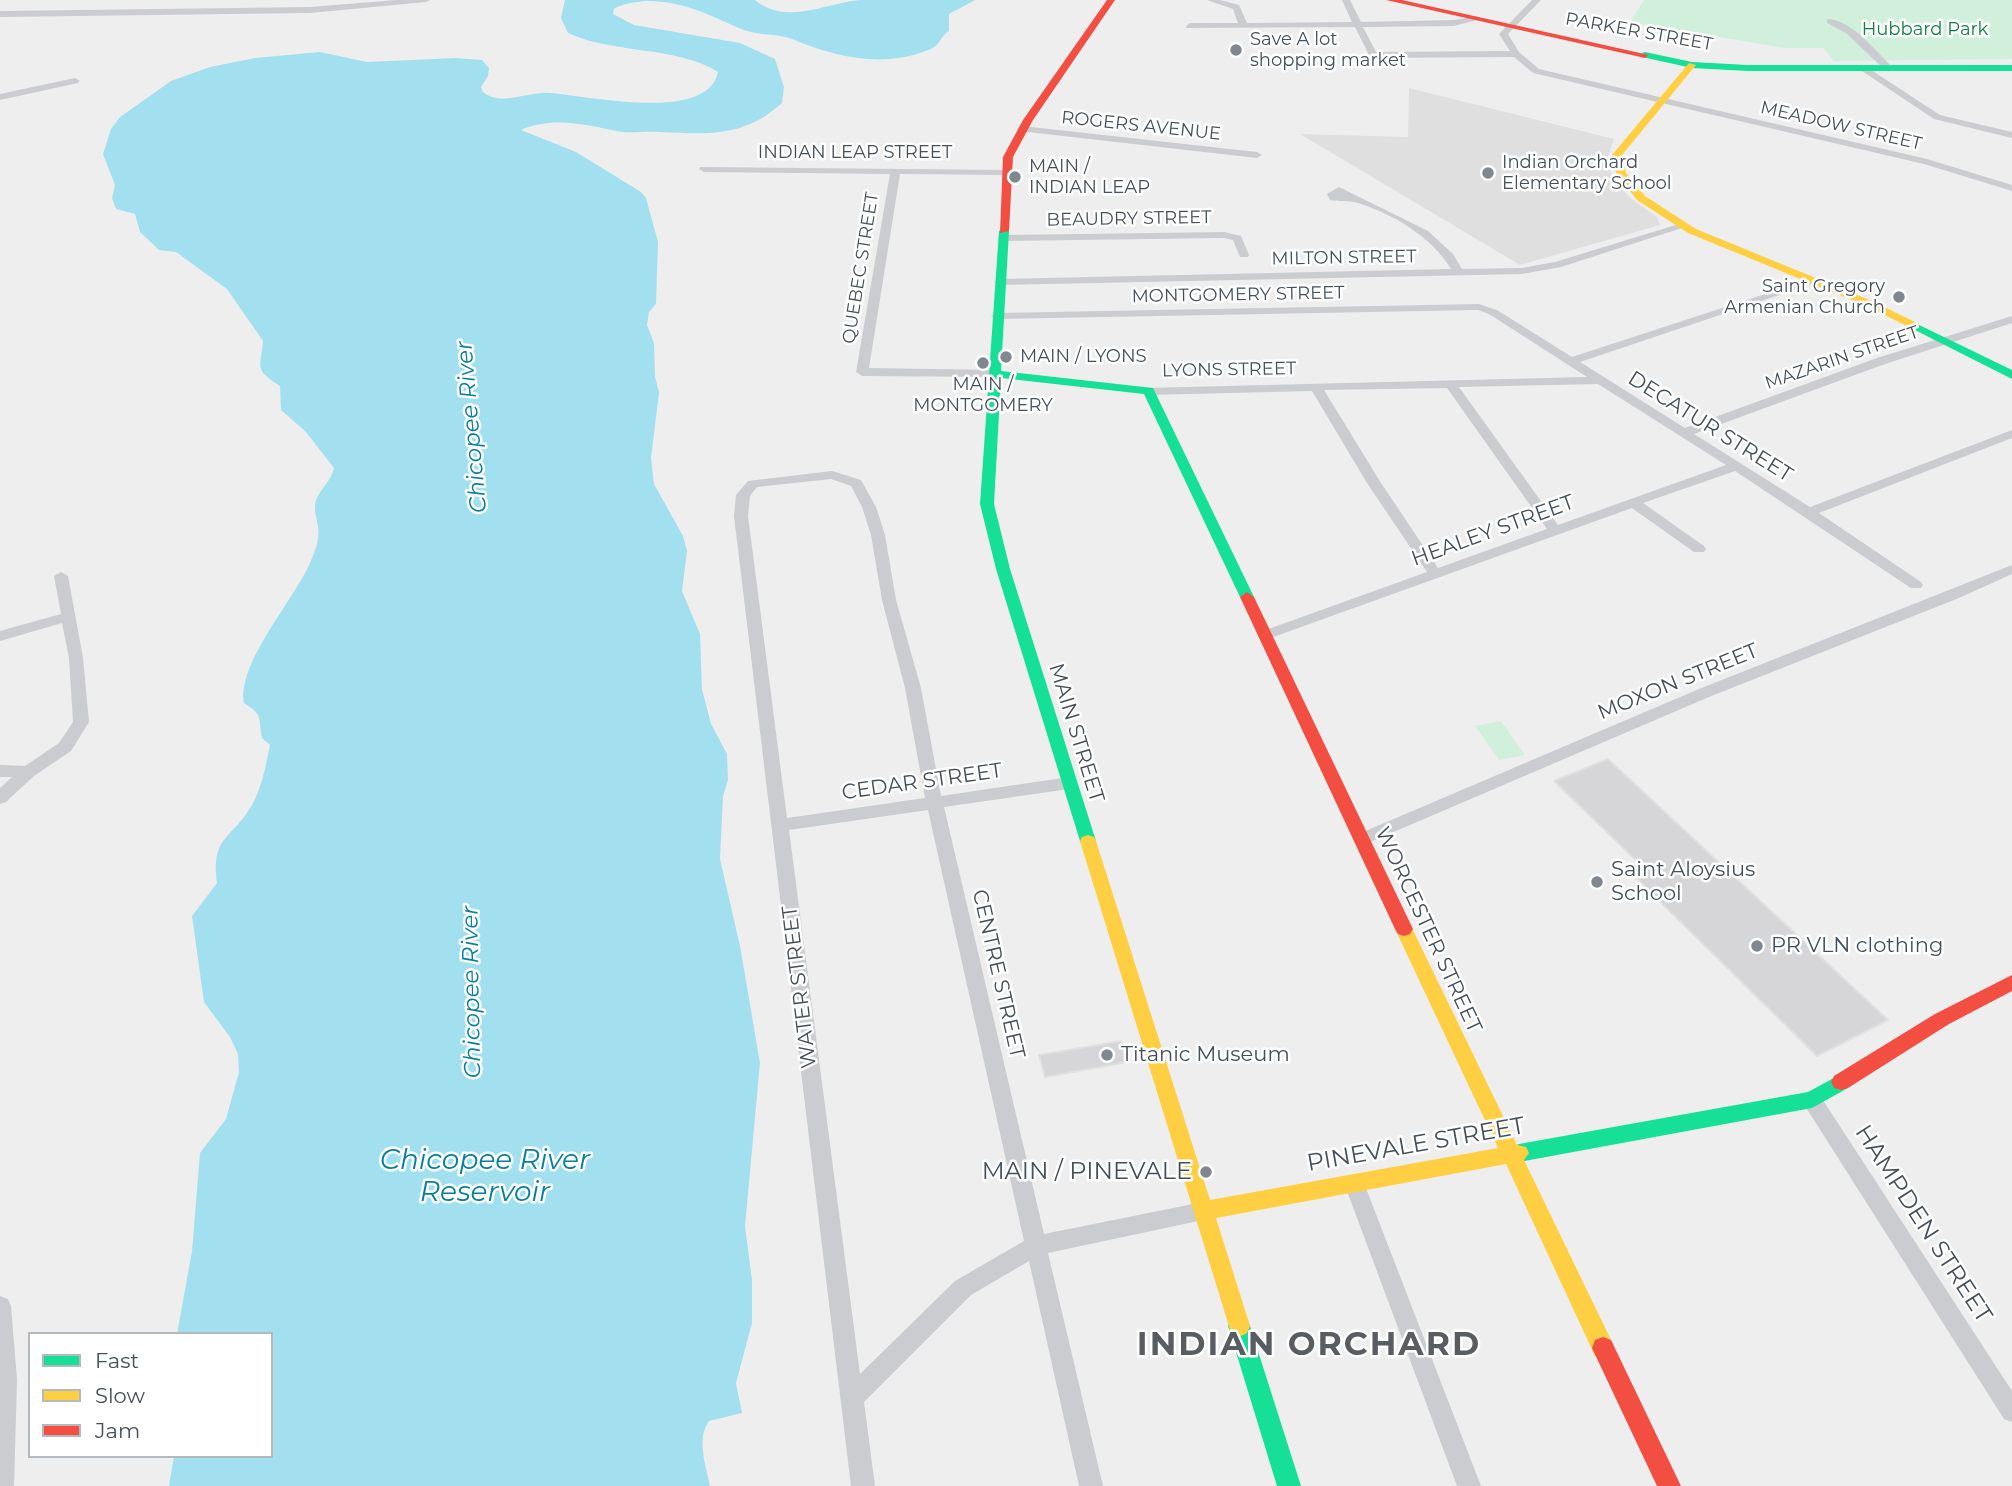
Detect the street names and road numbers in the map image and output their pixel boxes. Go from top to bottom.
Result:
street label: PARKER STREET [1564,8,1714,56]
street label: MEADOW STREET [1758,97,1924,155]
street label: ROGERS AVENUE [1060,107,1222,145]
street label: INDIAN LEAP STREET [758,142,952,164]
street label: QUEBEC STREET [838,191,884,345]
street label: BEAUDRY STREET [1046,207,1212,231]
street label: MILTON STREET [1271,246,1417,270]
street label: MONTGOMERY STREET [1131,282,1345,308]
street label: MAZARIN STREET [1762,322,1922,394]
street label: LYONS STREET [1162,358,1296,382]
street label: DECATUR STREET [1623,366,1797,488]
street label: HEALEY STREET [1408,490,1578,572]
street label: MOXON STREET [1594,638,1762,726]
street label: MAIN STREET [1043,660,1109,806]
street label: CEDAR STREET [840,758,1004,806]
street label: WORCESTER STREET [1369,823,1487,1037]
street label: CENTRE STREET [966,887,1030,1061]
street label: WATER STREET [778,904,822,1070]
street label: PINEVALE STREET [1305,1112,1527,1178]
street label: HAMPDEN STREET [1848,1120,1998,1328]

